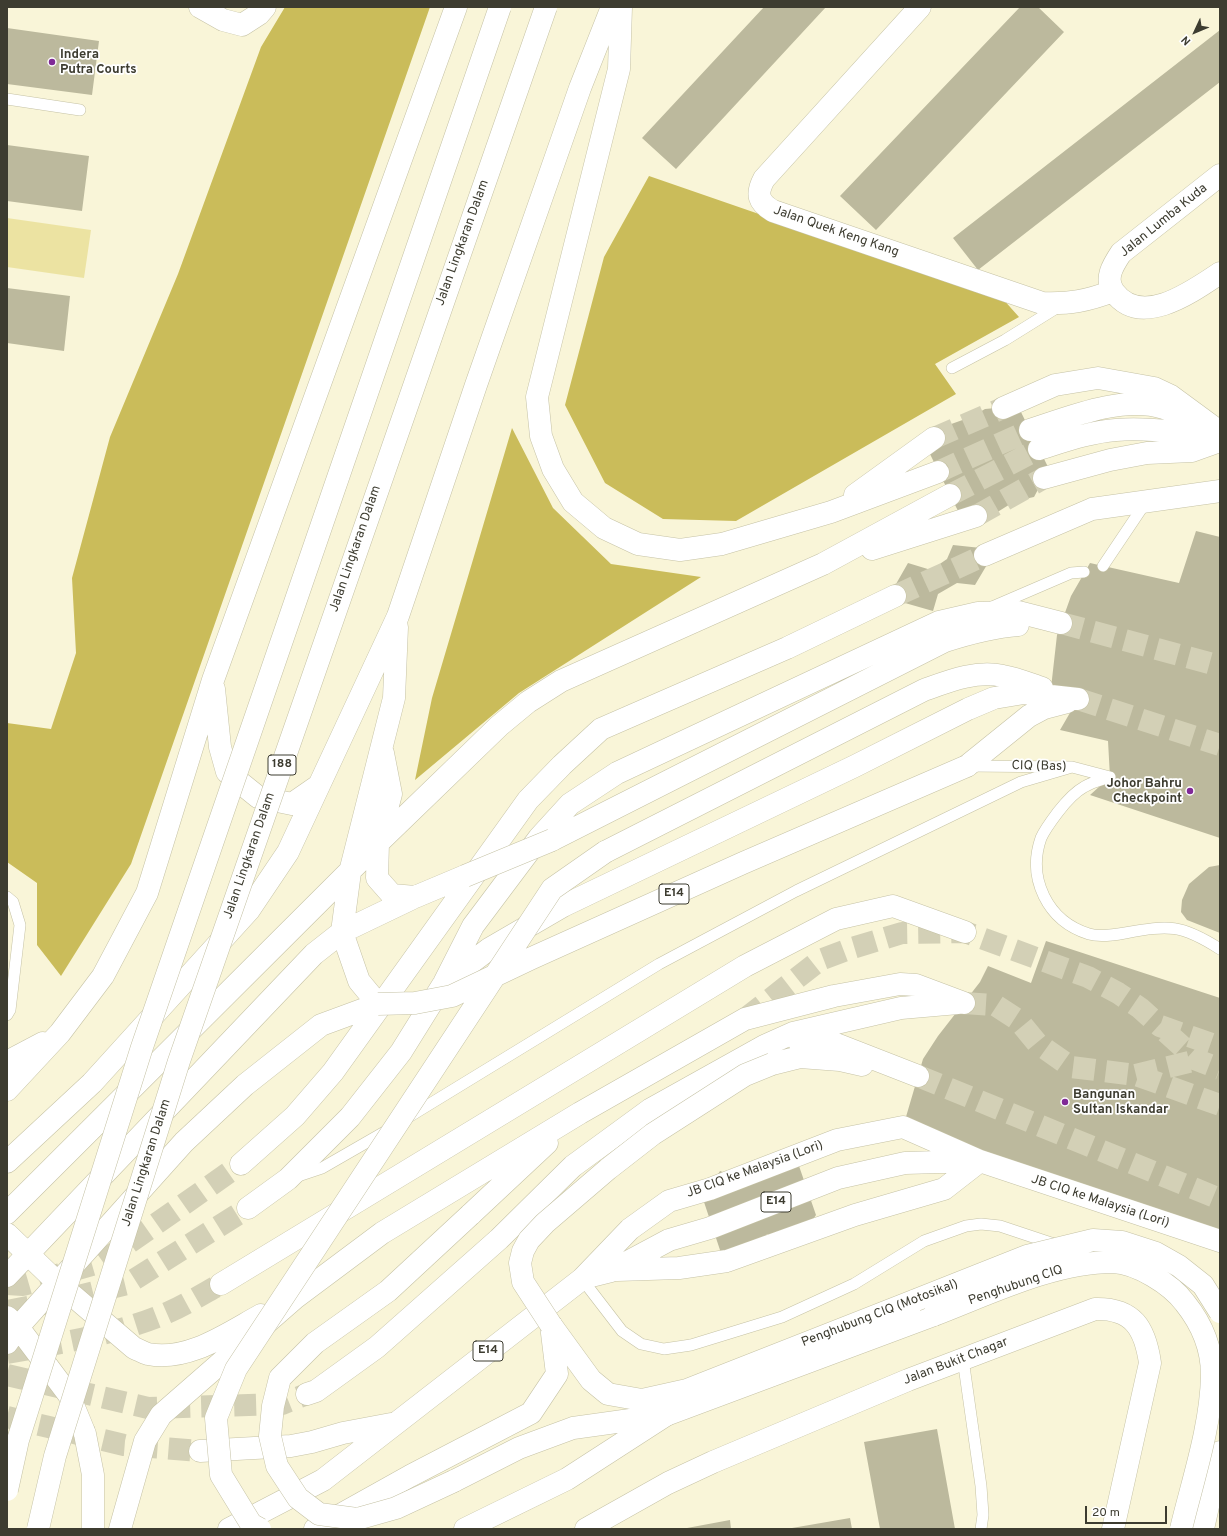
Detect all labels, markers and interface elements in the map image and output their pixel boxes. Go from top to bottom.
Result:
north arrow [1175,12,1215,52]
text: N [1179,33,1194,48]
place label: Indera Putra Courts [60,47,137,78]
marker: Indera Putra Courts [47,57,57,67]
street label: Jalan Lingkaran Dalam [433,178,493,308]
street label: Jalan Lumba Kuda [1117,181,1211,261]
street label: Jalan Quek Keng Kang [771,203,901,261]
street label: Jalan Lingkaran Dalam [327,484,385,614]
road number: 188 [268,755,296,775]
street label: CIQ (Bas) [1011,759,1067,775]
place label: Johor Bahru Checkpoint [1107,776,1182,807]
marker: Johor Bahru Checkpoint [1185,786,1195,796]
street label: Jalan Lingkaran Dalam [221,791,279,921]
road number: E14 [659,884,689,904]
place label: Bangunan Sultan Iskandar [1073,1087,1168,1118]
street label: Jalan Lingkaran Dalam [119,1097,175,1229]
marker: Bangunan Sultan Iskandar [1060,1097,1070,1107]
street label: JB CIQ ke Malaysia (Lori) [684,1138,826,1202]
street label: JB CIQ ke Malaysia (Lori) [1029,1172,1171,1232]
road number: E14 [761,1192,791,1212]
street label: Penghubung CIQ [967,1263,1065,1309]
street label: Penghubung CIQ (Motosikal) [799,1277,961,1351]
street label: Jalan Bukit Chagar [901,1335,1011,1389]
road number: E14 [473,1341,503,1361]
scale bar [1087,1498,1169,1524]
text: 20 m [1092,1505,1120,1521]

